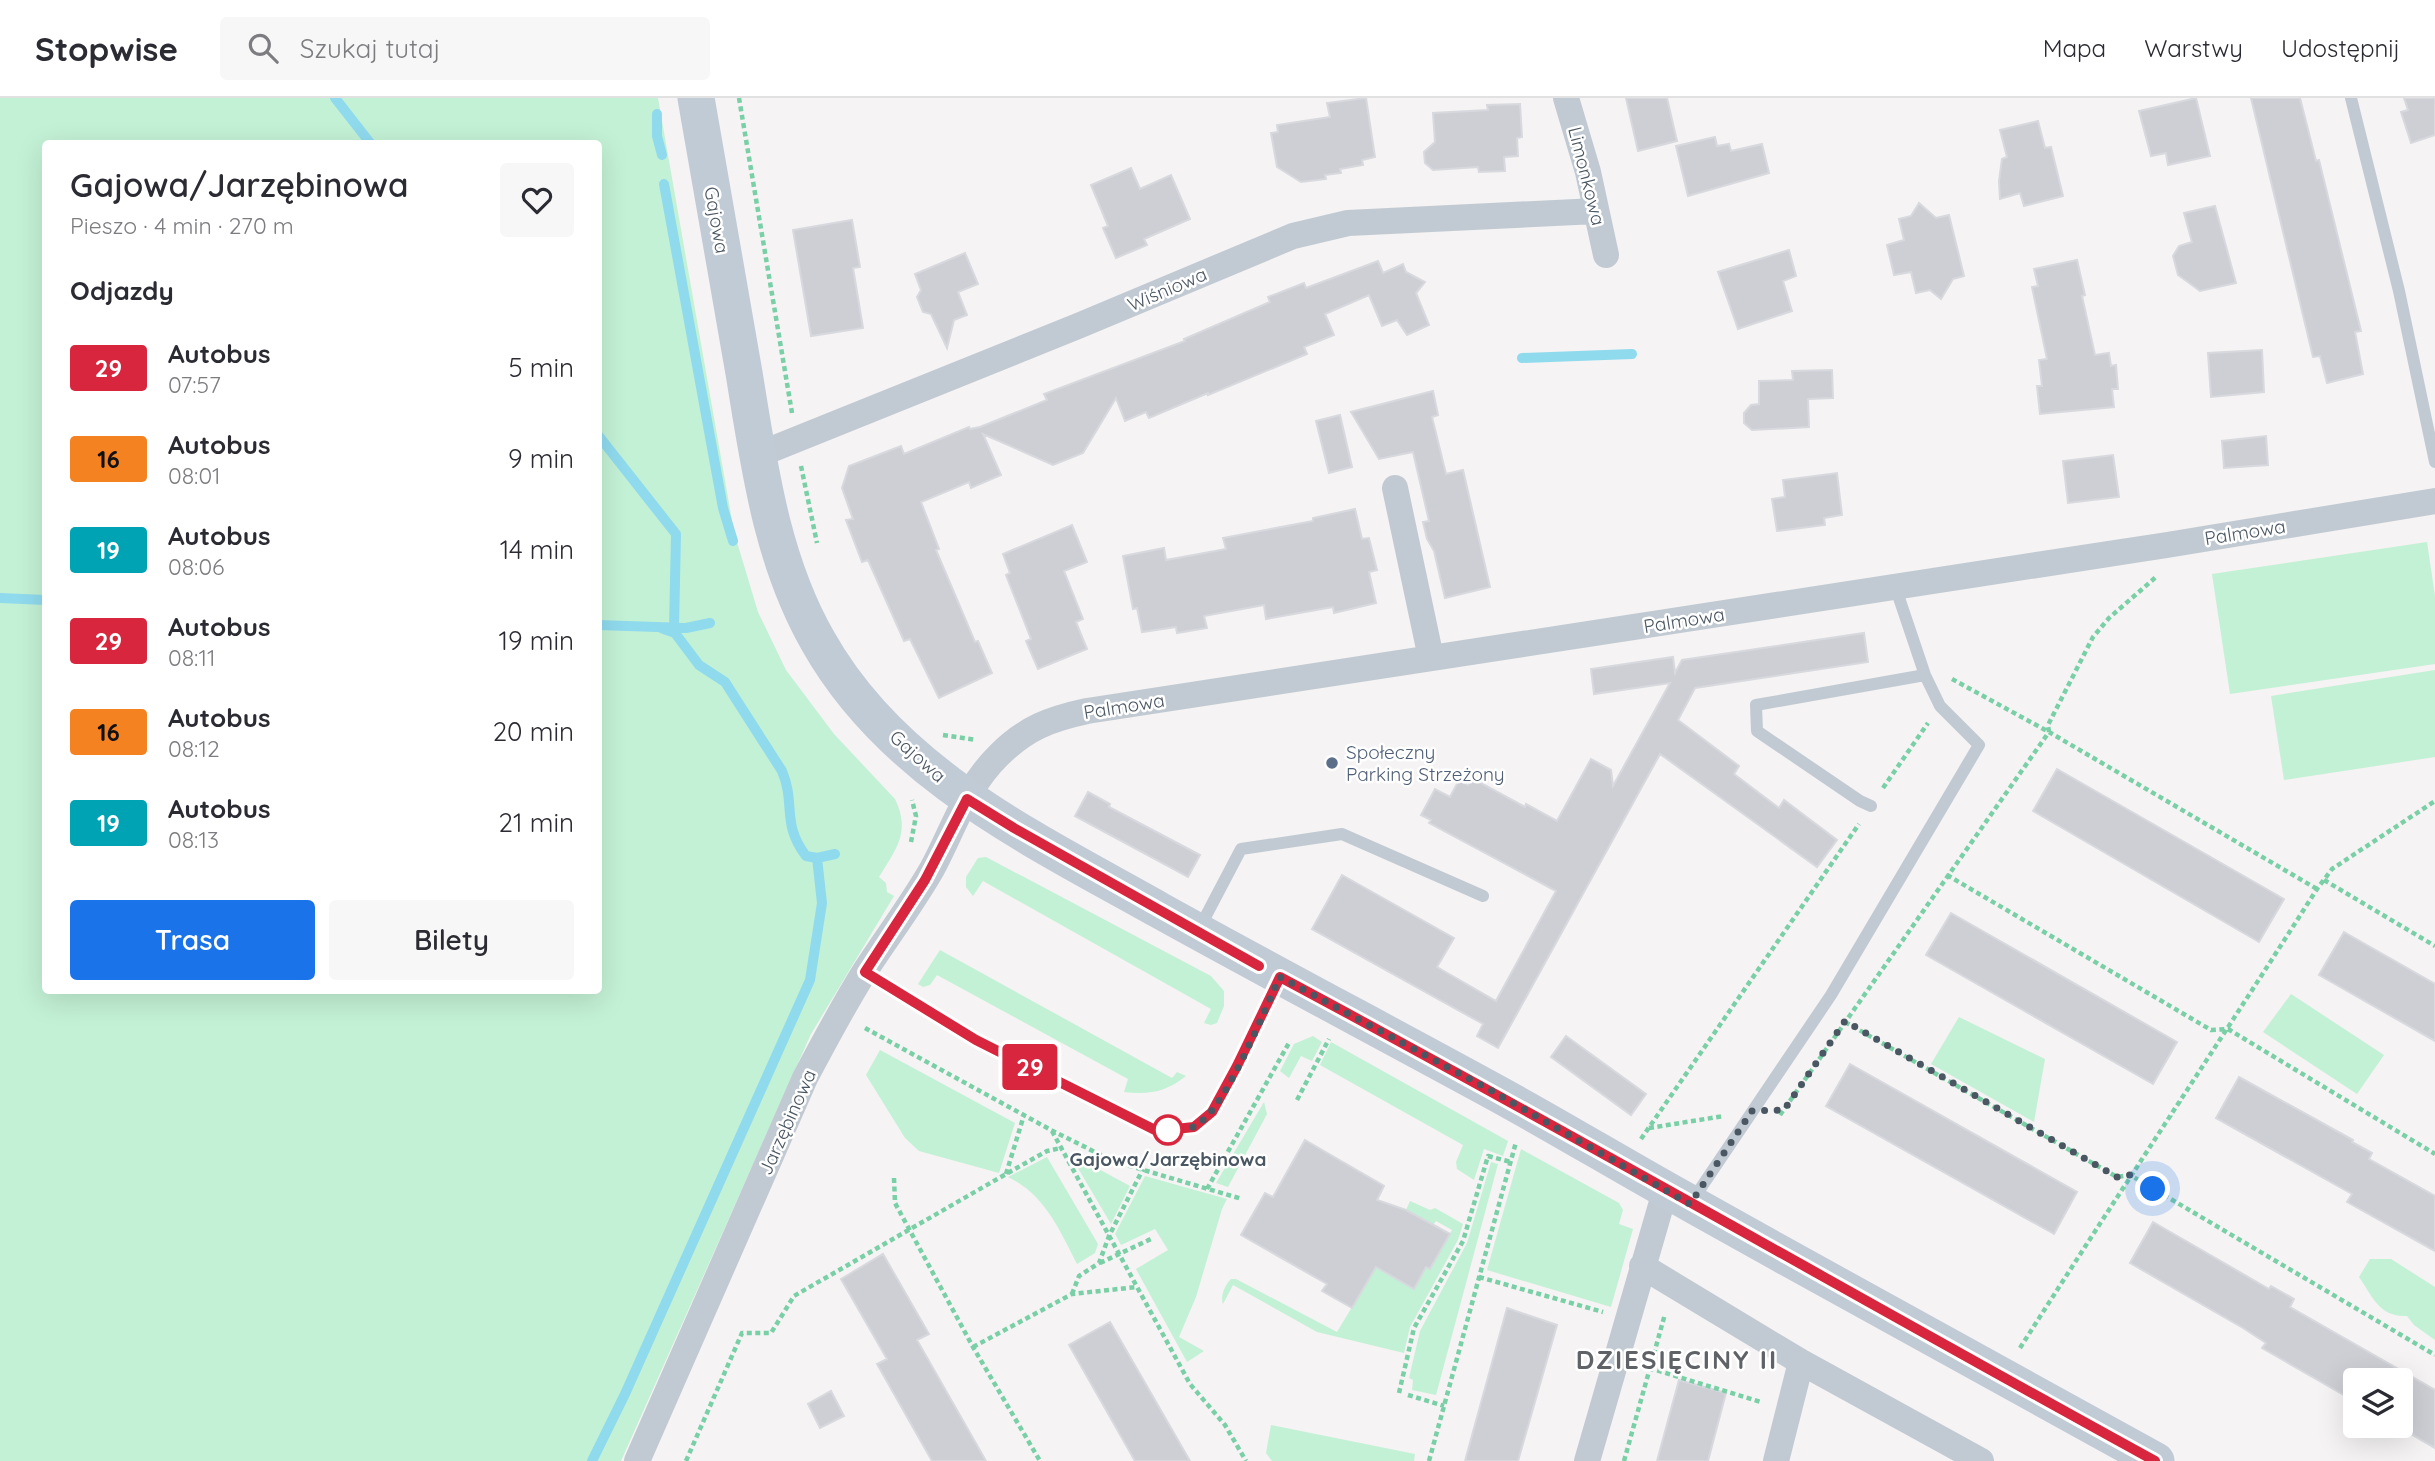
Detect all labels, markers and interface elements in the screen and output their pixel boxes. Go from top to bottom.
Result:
search box [220,17,710,80]
text: Stopwise [35,28,178,69]
icon: search [244,29,282,67]
text: Szukaj tutaj [300,32,441,65]
text: Mapa [2043,33,2106,63]
text: Warstwy [2144,33,2243,63]
text: Udostępnij [2281,33,2400,63]
street label: Limonkowa [1563,124,1611,228]
button: heart [500,163,574,237]
text: Gajowa/Jarzębinowa [70,164,409,205]
street label: Gajowa [699,185,735,255]
text: Pieszo · 4 min · 270 m [70,211,294,240]
street label: Wiśniowa [1124,262,1210,316]
text: Odjazdy [70,274,174,307]
text: Autobus [168,337,270,370]
text: 5 min [508,351,574,384]
text: 29 [95,353,122,383]
text: 07:57 [168,370,221,399]
text: Autobus [168,428,270,461]
text: 9 min [508,442,574,475]
text: 16 [97,444,120,474]
text: 08:01 [168,461,221,490]
street label: Palmowa [2203,514,2287,550]
text: Autobus [168,519,270,552]
text: 14 min [500,533,574,566]
text: 19 [97,535,120,565]
text: 08:06 [168,552,224,581]
street label: Palmowa [1642,602,1726,638]
text: Autobus [168,610,270,643]
text: 19 min [498,624,574,657]
text: 29 [95,626,122,656]
text: 08:11 [168,643,215,672]
street label: Palmowa [1082,688,1166,724]
text: Autobus [168,701,270,734]
text: 20 min [493,715,574,748]
text: 16 [97,717,120,747]
street label: Gajowa [885,725,951,787]
text: 08:12 [168,734,220,763]
place label: Społeczny Parking Strzeżony [1346,740,1505,786]
marker: Społeczny Parking Strzeżony [1324,755,1340,771]
text: Autobus [168,792,270,825]
text: 21 min [499,806,574,839]
text: 19 [97,808,120,838]
text: 08:13 [168,825,219,854]
button: Trasa [70,900,315,980]
button: Bilety [329,900,574,980]
line badge: 29 [998,1044,1062,1090]
text: 29 [1016,1052,1044,1082]
street label: Jarzębinowa [753,1065,821,1179]
marker: Gajowa/Jarzębinowa [1153,1115,1183,1145]
place label: Gajowa/Jarzębinowa [1070,1147,1266,1171]
your location [2135,1171,2170,1206]
district label: DZIESIĘCINY II [1576,1343,1778,1376]
map controls [2343,1368,2413,1438]
button: layers [2343,1368,2413,1438]

